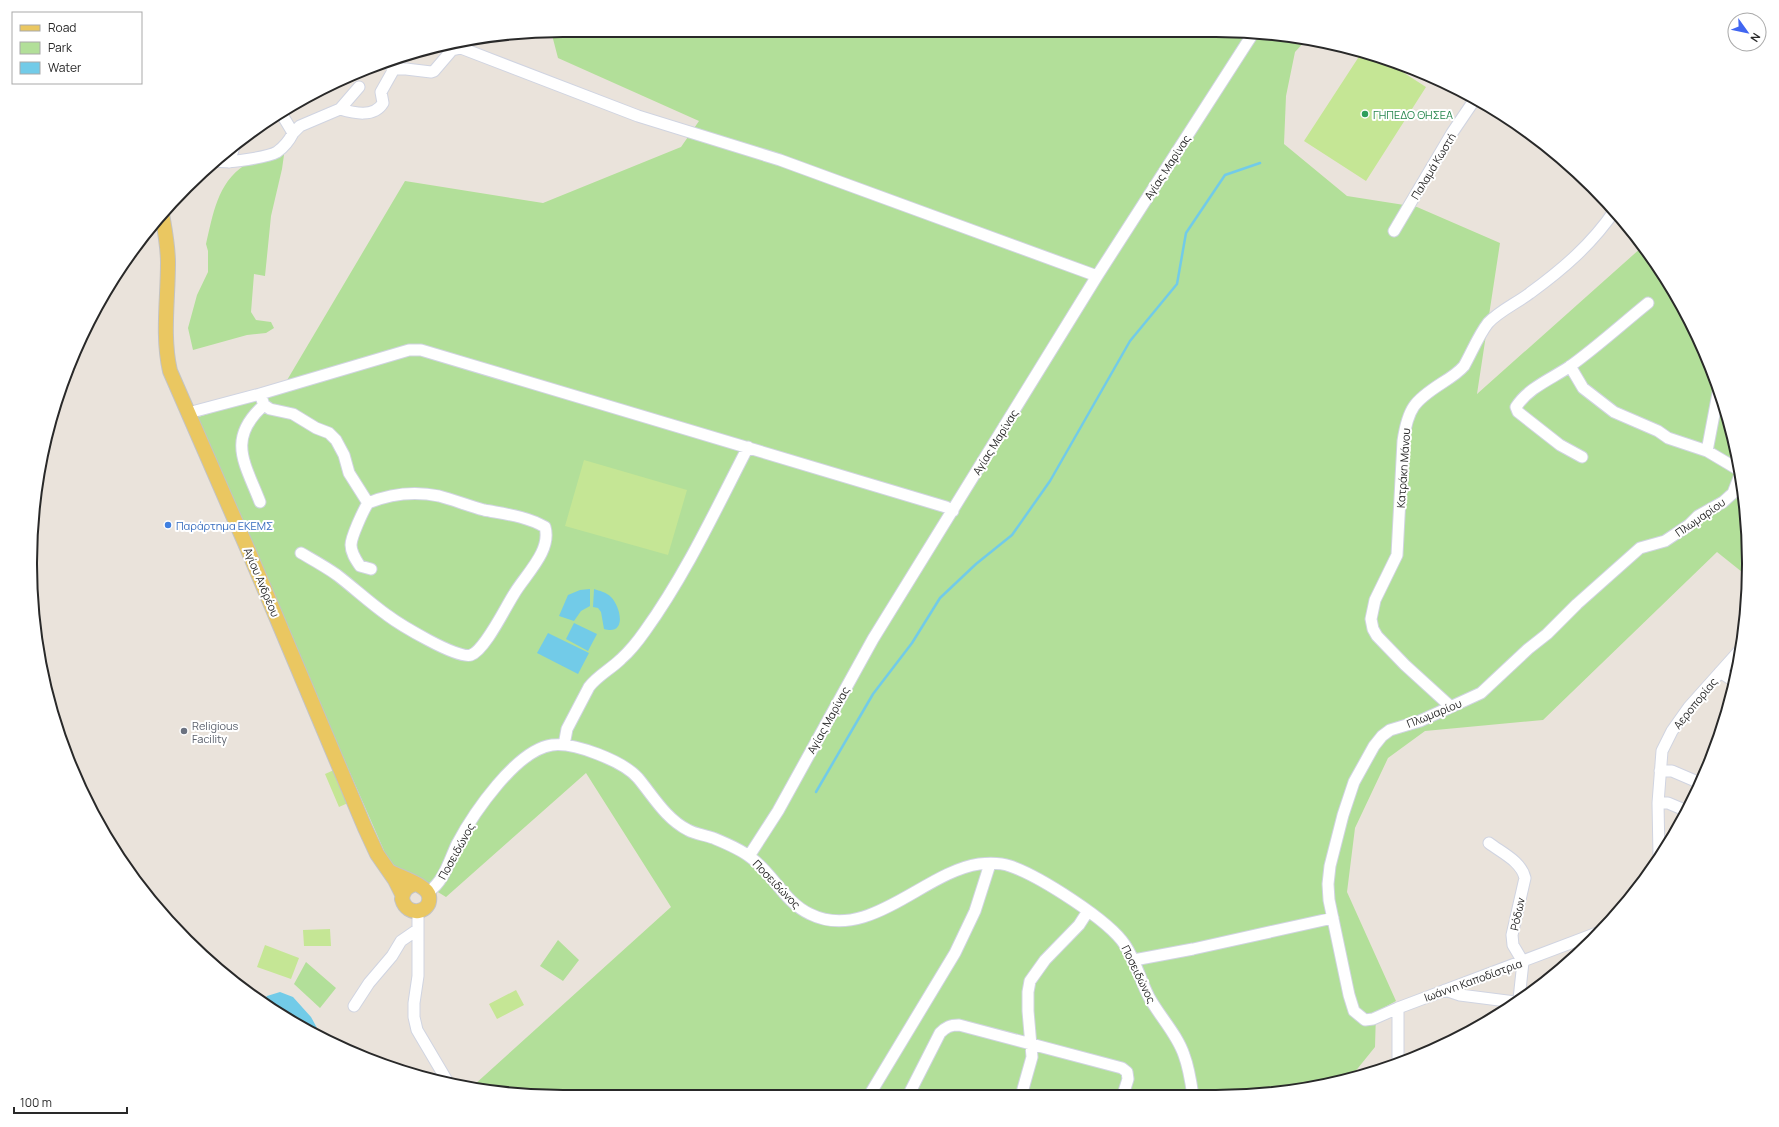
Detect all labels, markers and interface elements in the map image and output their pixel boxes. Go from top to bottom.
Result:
legend [12,12,142,84]
north arrow [1727,12,1767,52]
text: Road [48,19,76,36]
text: N [1747,30,1764,45]
text: Park [48,39,73,56]
text: Water [48,59,82,76]
place label: ΓΗΠΕΔΟ ΘΗΣΕΑ [1373,107,1453,122]
marker: ΓΗΠΕΔΟ ΘΗΣΕΑ [1360,109,1370,119]
street label: Παλαμά Κωστή [1407,130,1459,202]
street label: Αγίας Μαρίνας [1140,132,1194,202]
street label: Αγίας Μαρίνας [969,406,1021,478]
street label: Κατράκη Μάνου [1393,427,1413,509]
street label: Πλωμαρίου [1672,494,1728,540]
place label: Παράρτημα ΕΚΕΜΣ [176,518,273,533]
marker: Παράρτημα ΕΚΕΜΣ [163,520,173,530]
street label: Αγίου Ανδρέου [241,545,283,619]
street label: Αεροπορίας [1670,674,1720,732]
street label: Αγίας Μαρίνας [803,684,853,756]
street label: Πλωμαρίου [1404,695,1464,731]
place label: Religious Facility [192,718,239,746]
marker: Religious Facility [179,726,189,736]
street label: Ποσειδώνος [434,820,478,882]
street label: Ποσειδώνος [750,856,804,912]
street label: Ρόδων [1506,896,1528,932]
street label: Ποσειδώνος [1119,943,1159,1005]
street label: Ιωάννη Καποδίστρια [1422,955,1524,1005]
scale bar [14,1089,127,1115]
text: 100 m [20,1094,52,1111]

